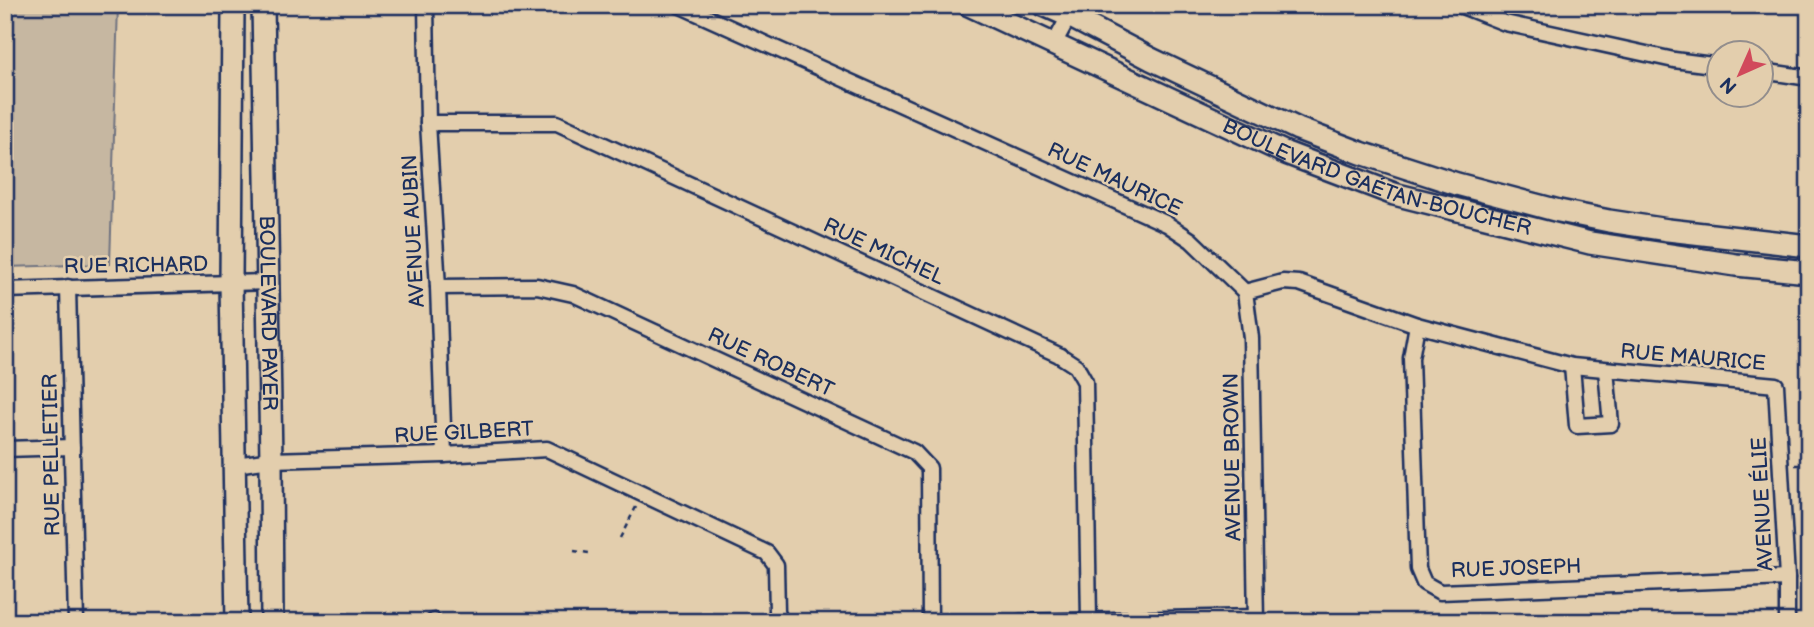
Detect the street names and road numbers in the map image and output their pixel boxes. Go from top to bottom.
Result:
street label: BOULEVARD GAÉTAN-BOUCHER [1219,113,1534,241]
street label: RUE MAURICE [1043,137,1186,222]
street label: AVENUE AUBIN [397,154,430,308]
street label: RUE MICHEL [819,213,948,290]
street label: BOULEVARD PAYER [254,215,282,411]
street label: RUE RICHARD [63,252,209,279]
street label: RUE ROBERT [704,322,838,403]
street label: RUE MAURICE [1619,339,1767,376]
street label: RUE PELLETIER [38,373,65,537]
street label: AVENUE BROWN [1219,373,1246,541]
street label: RUE GILBERT [393,416,535,449]
street label: AVENUE ÉLIE [1747,436,1778,572]
street label: RUE JOSEPH [1450,554,1582,583]

